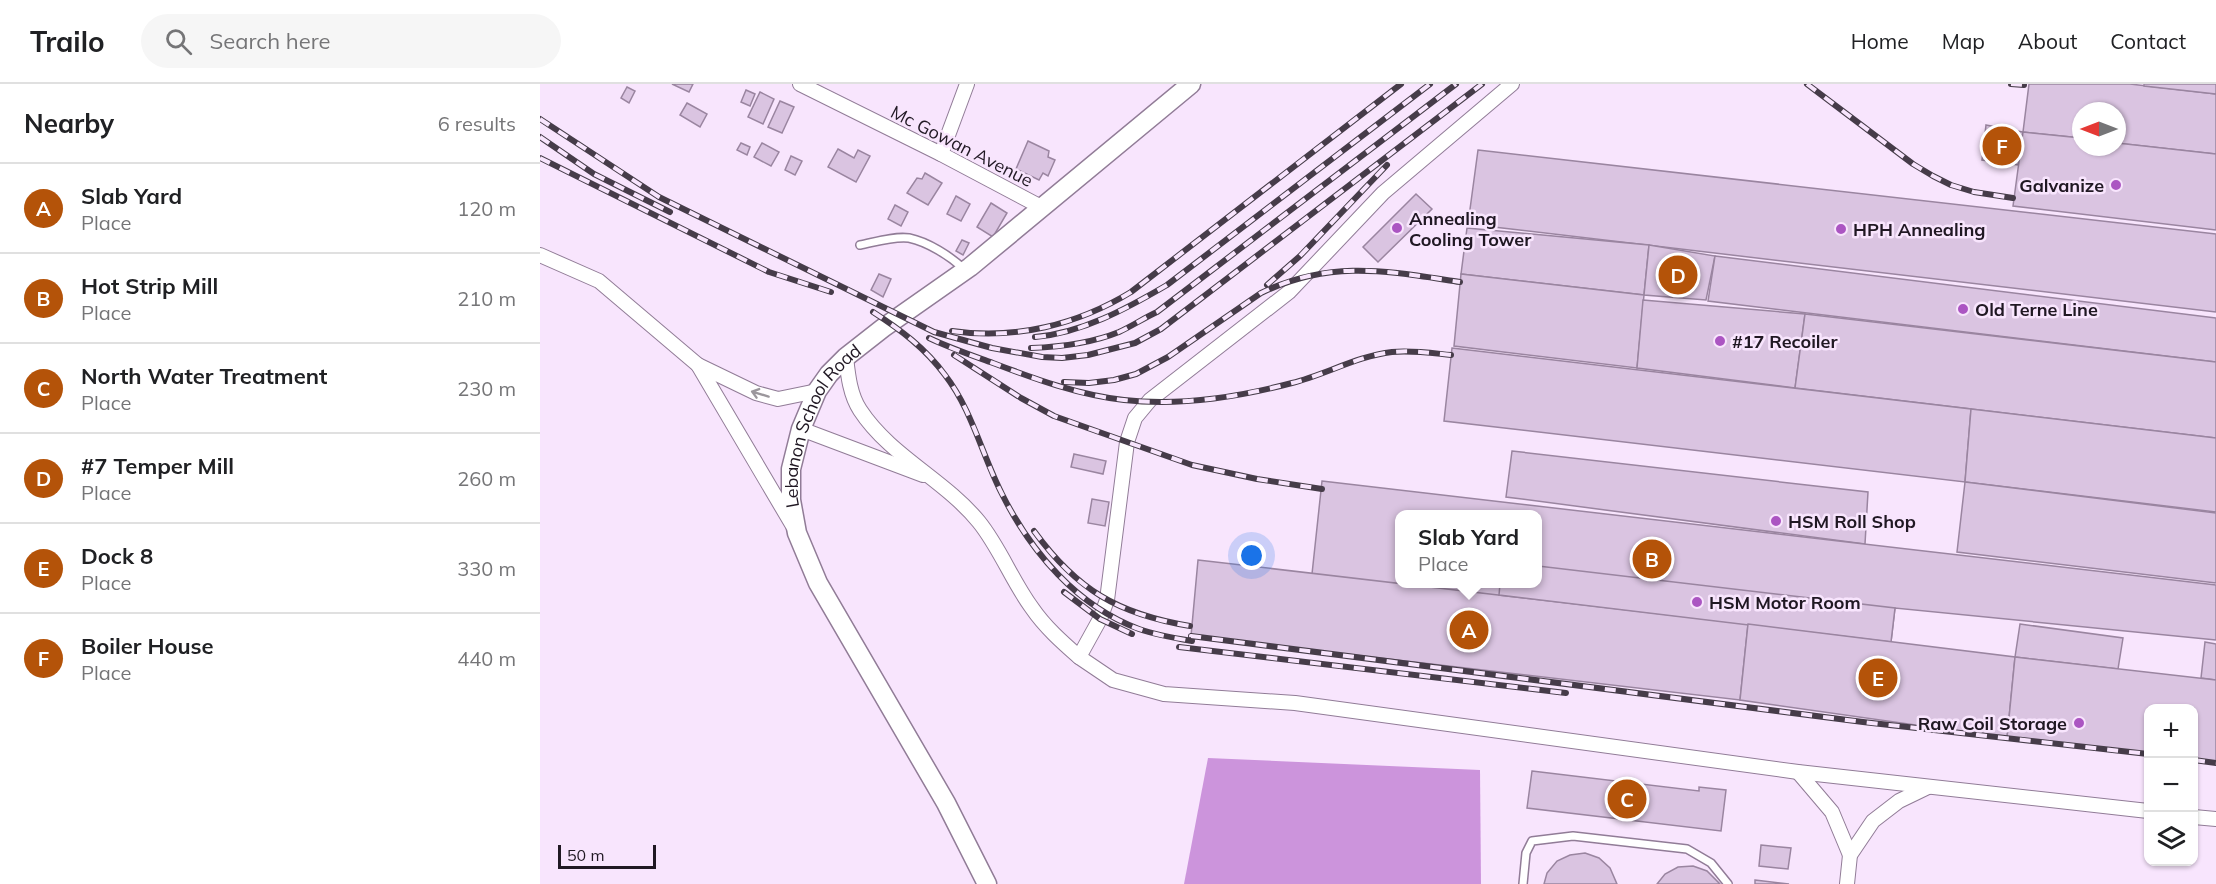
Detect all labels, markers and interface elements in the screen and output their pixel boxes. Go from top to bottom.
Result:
search box [141,14,561,68]
text: Trailo [30,24,105,59]
icon: search [162,25,195,58]
text: Search here [210,27,331,55]
text: Home [1851,28,1909,54]
text: Map [1942,28,1985,54]
text: About [2018,28,2077,54]
text: Contact [2110,28,2186,54]
street label: Mc Gowan Avenue [887,100,1037,192]
north arrow [2072,102,2126,156]
text: Nearby [24,107,114,140]
text: 6 results [438,111,516,136]
pin: F [1982,124,2022,168]
place label: Galvanize [2019,174,2104,197]
marker: Galvanize [2109,178,2123,192]
text: Slab Yard [81,182,182,210]
text: A [36,196,51,221]
text: 120 m [457,196,516,221]
place label: Annealing Cooling Tower [1409,207,1532,251]
text: Place [81,210,131,235]
place label: HPH Annealing [1853,218,1985,241]
marker: Annealing Cooling Tower [1390,221,1404,235]
marker: HPH Annealing [1834,222,1848,236]
pin: D [1658,252,1698,297]
text: Hot Strip Mill [81,272,218,300]
text: B [37,286,50,311]
text: 210 m [457,286,516,311]
place label: Old Terne Line [1975,298,2098,321]
text: Place [81,300,131,325]
marker: Old Terne Line [1956,302,1970,316]
place label: #17 Recoiler [1732,330,1838,353]
marker: #17 Recoiler [1713,334,1727,348]
street label: Lebanon School Road [779,338,865,510]
text: North Water Treatment [81,362,327,390]
text: C [37,376,50,401]
text: 230 m [457,376,516,401]
one-way arrow [751,388,770,399]
text: Place [81,390,131,415]
text: #7 Temper Mill [81,452,234,480]
text: D [36,466,51,491]
text: 260 m [457,466,516,491]
text: Place [81,480,131,505]
popup [1395,510,1542,588]
place label: HSM Roll Shop [1788,510,1916,533]
marker: HSM Roll Shop [1769,514,1783,528]
text: Slab Yard [1418,523,1519,551]
pin: B [1632,536,1672,582]
your location [1237,541,1266,570]
text: Dock 8 [81,542,153,570]
text: Place [1418,551,1468,576]
text: E [38,556,49,581]
text: 330 m [457,556,516,581]
text: Place [81,570,131,595]
place label: HSM Motor Room [1709,591,1861,614]
marker: HSM Motor Room [1690,595,1704,609]
pin: A [1450,608,1488,652]
text: Boiler House [81,632,214,660]
text: F [38,646,49,671]
text: 440 m [457,646,516,671]
pin: E [1858,656,1898,700]
text: Place [81,660,131,685]
map controls [2144,704,2198,866]
button: + [2144,704,2198,758]
place label: Raw Coil Storage [1918,712,2067,735]
marker: Raw Coil Storage [2072,716,2086,730]
button: − [2144,758,2198,812]
pin: C [1608,776,1646,822]
button: layers [2144,812,2198,866]
scale bar [558,842,656,870]
text: 50 m [567,845,604,865]

